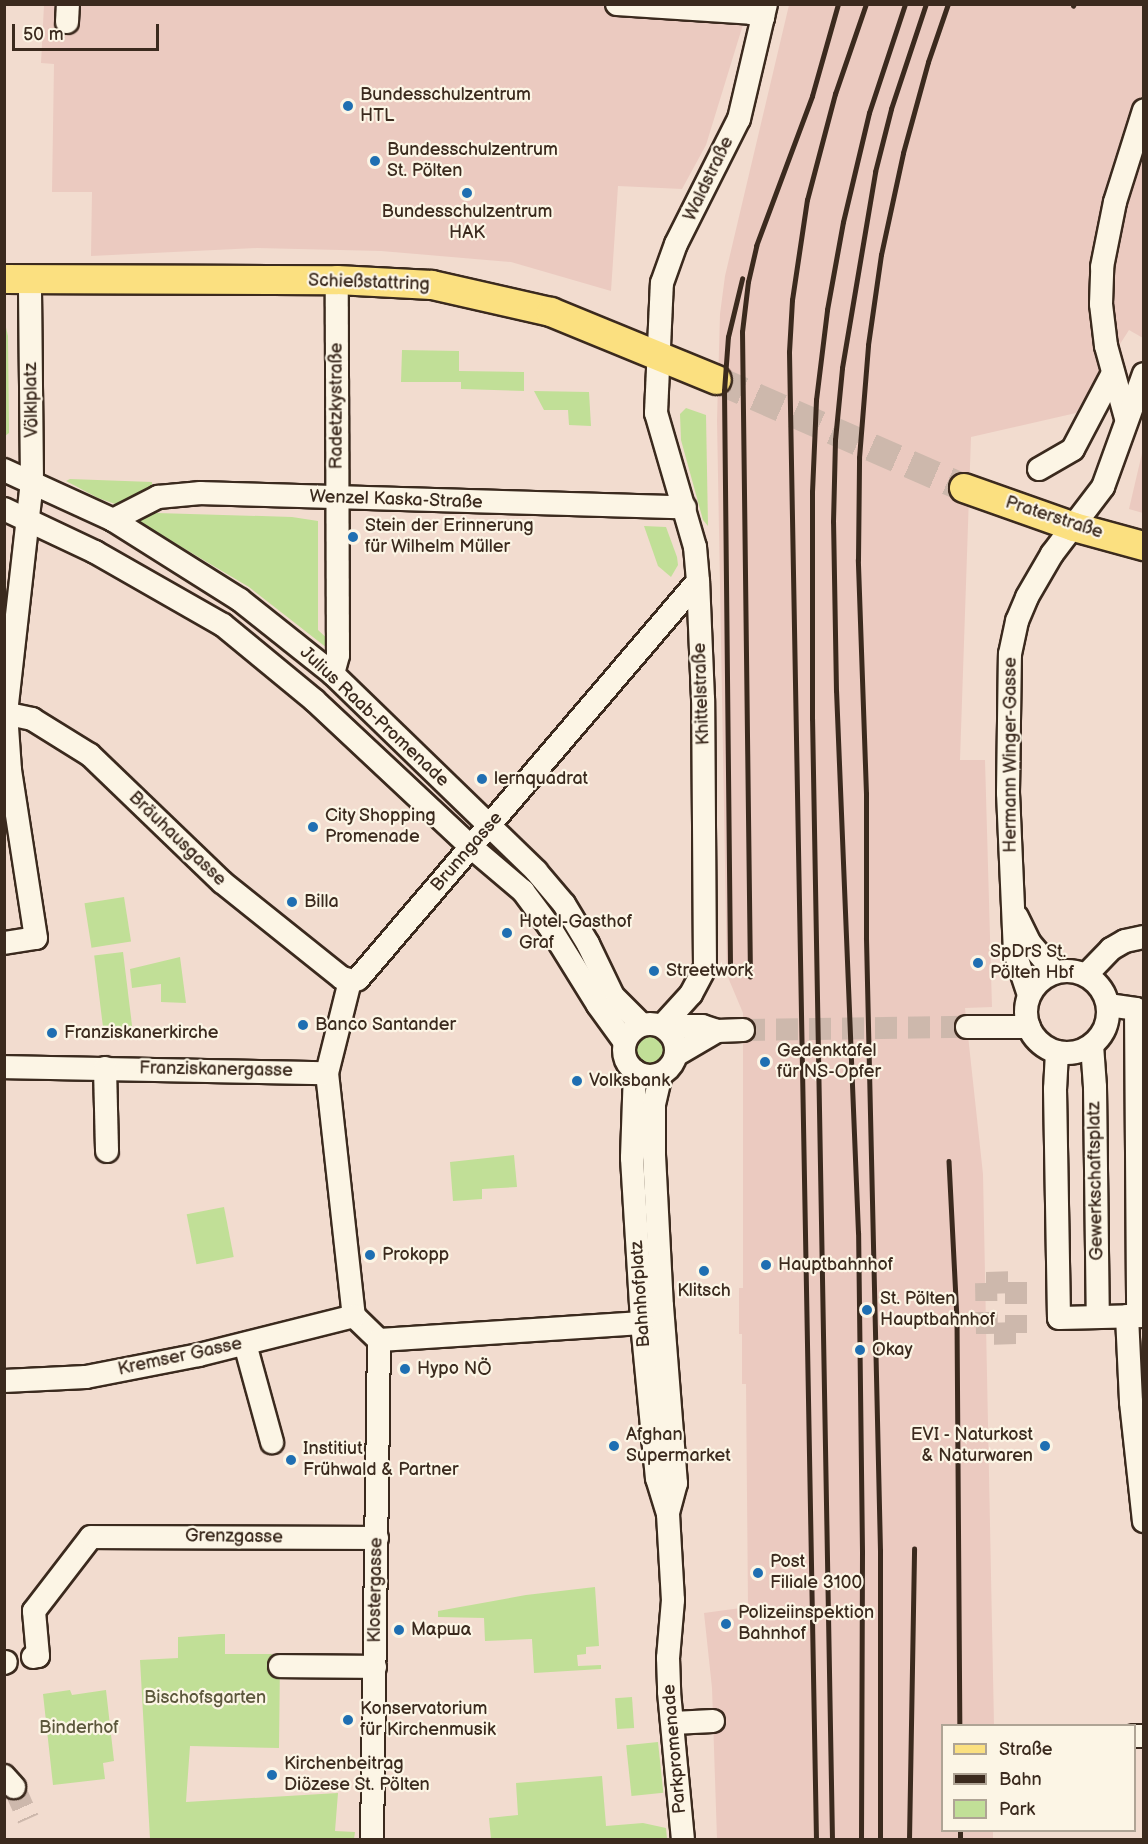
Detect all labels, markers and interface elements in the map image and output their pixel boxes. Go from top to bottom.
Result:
scale bar [15,12,162,50]
text: 50 m [23,24,64,45]
place label: Bundesschulzentrum HTL [360,85,531,128]
marker: Bundesschulzentrum HTL [341,99,355,113]
street label: Waldstraße [679,133,739,225]
place label: Bundesschulzentrum St. Pölten [387,140,558,182]
marker: Bundesschulzentrum St. Pölten [368,154,382,168]
marker: Bundesschulzentrum HAK [460,186,474,200]
place label: Bundesschulzentrum HAK [382,202,552,244]
street label: Schießstattring [308,270,430,296]
street label: Radetzkystraße [326,343,348,469]
street label: Völklplatz [21,362,43,438]
street label: Wenzel Kaska-Straße [309,486,483,514]
street label: Praterstraße [1002,492,1106,544]
place label: Stein der Erinnerung für Wilhelm Müller [365,516,534,558]
marker: Stein der Erinnerung für Wilhelm Müller [346,530,360,544]
street label: Julius Raab-Promenade [295,642,453,792]
street label: Khittelstraße [689,642,715,746]
street label: Hermann Winger-Gasse [1000,657,1022,853]
place label: lernquadrat [494,768,588,790]
marker: lernquadrat [475,772,489,786]
street label: Bräuhausgasse [124,787,230,891]
place label: City Shopping Promenade [325,806,437,848]
street label: Brunngasse [427,808,507,896]
marker: City Shopping Promenade [306,820,320,834]
place label: Billa [304,891,339,913]
marker: Billa [285,895,299,909]
place label: Hotel-Gasthof Graf [519,912,632,954]
marker: Hotel-Gasthof Graf [500,926,514,940]
place label: SpDrS St. Pölten Hbf [990,942,1074,984]
marker: SpDrS St. Pölten Hbf [971,956,985,970]
place label: Streetwork [666,960,753,982]
marker: Streetwork [647,964,661,978]
place label: Banco Santander [315,1014,456,1036]
marker: Banco Santander [296,1018,310,1032]
place label: Franziskanerkirche [64,1022,218,1044]
marker: Franziskanerkirche [45,1026,59,1040]
place label: Gedenktafel für NS-Opfer [777,1041,881,1084]
marker: Gedenktafel für NS-Opfer [758,1055,772,1069]
street label: Franziskanergasse [139,1058,293,1082]
place label: Volksbank [589,1070,670,1092]
marker: Volksbank [570,1074,584,1088]
street label: Gewerkschaftsplatz [1084,1101,1108,1261]
street label: Bahnhofplatz [626,1240,656,1348]
place label: Prokopp [382,1244,449,1266]
marker: Prokopp [363,1248,377,1262]
place label: Hauptbahnhof [778,1254,893,1276]
marker: Hauptbahnhof [759,1258,773,1272]
marker: Klitsch [697,1264,711,1278]
place label: Klitsch [677,1280,731,1302]
place label: St. Pölten Hauptbahnhof [880,1289,995,1332]
marker: St. Pölten Hauptbahnhof [858,1301,876,1319]
street label: Kremser Gasse [116,1333,244,1381]
place label: Okay [872,1339,913,1361]
marker: Okay [853,1343,867,1357]
place label: Hypo NÖ [417,1358,492,1380]
marker: Hypo NÖ [398,1362,412,1376]
place label: Afghan Supermarket [626,1425,731,1468]
place label: EVI - Naturkost & Naturwaren [909,1425,1033,1468]
place label: Institiut Frühwald & Partner [303,1439,459,1482]
marker: Afghan Supermarket [607,1439,621,1453]
marker: EVI - Naturkost & Naturwaren [1038,1439,1052,1453]
marker: Institiut Frühwald & Partner [284,1453,298,1467]
street label: Grenzgasse [185,1525,283,1549]
street label: Klostergasse [364,1537,388,1643]
place label: Post Filiale 3100 [770,1552,862,1594]
marker: Post Filiale 3100 [751,1566,765,1580]
place label: Polizeiinspektion Bahnhof [738,1603,874,1646]
marker: Polizeiinspektion Bahnhof [719,1617,733,1631]
place label: Марша [411,1619,471,1641]
marker: Марша [392,1623,406,1637]
street label: Parkpromenade [659,1683,691,1815]
park label: Bischofsgarten [144,1687,266,1709]
place label: Konservatorium für Kirchenmusik [360,1699,496,1742]
marker: Konservatorium für Kirchenmusik [341,1713,355,1727]
park label: Binderhof [39,1717,119,1739]
legend [941,1724,1136,1832]
text: Straße [999,1739,1052,1760]
place label: Kirchenbeitrag Diözese St. Pölten [284,1754,430,1796]
marker: Kirchenbeitrag Diözese St. Pölten [265,1768,279,1782]
text: Bahn [999,1769,1042,1790]
text: Park [999,1799,1035,1820]

